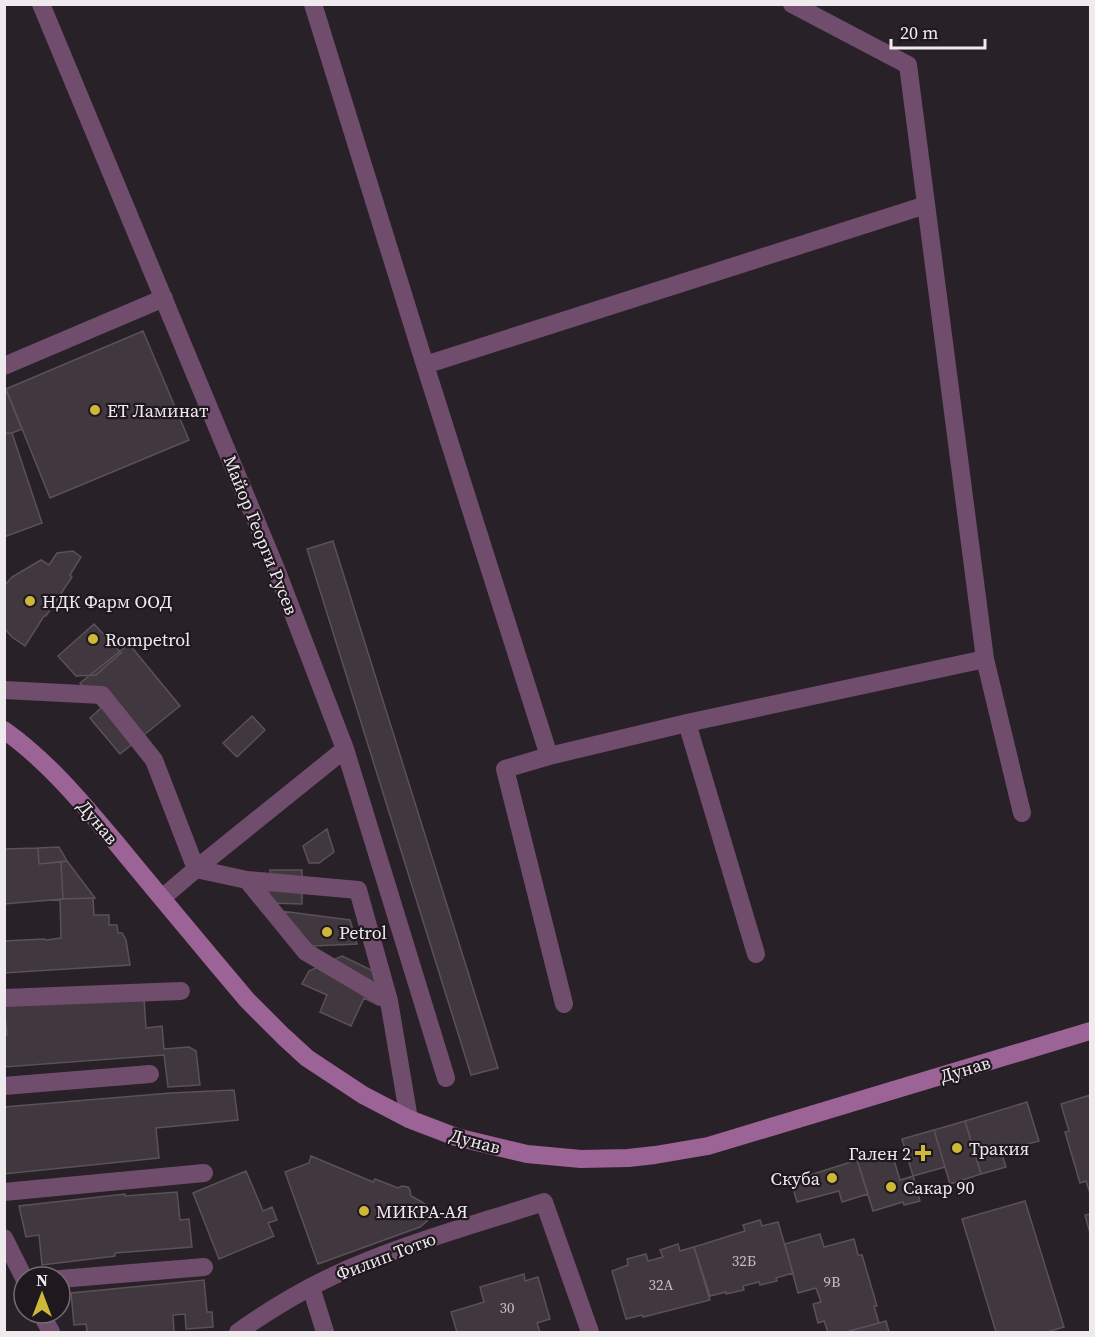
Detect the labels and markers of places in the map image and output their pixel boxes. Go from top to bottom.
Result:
place label: ЕТ Ламинат [107,398,209,423]
marker: ЕТ Ламинат [88,403,102,417]
place label: НДК Фарм ООД [42,589,172,614]
marker: НДК Фарм ООД [23,594,37,608]
place label: Rompetrol [105,627,190,652]
marker: Rompetrol [86,632,100,646]
place label: Petrol [339,920,387,945]
marker: Petrol [320,925,334,939]
place label: Тракия [969,1136,1029,1161]
place label: Гален 2 [849,1141,911,1166]
marker: Тракия [950,1141,964,1155]
marker: Гален 2 [916,1146,930,1160]
place label: Скуба [771,1166,821,1191]
marker: Скуба [825,1171,839,1185]
place label: Сакар 90 [903,1175,975,1200]
marker: Сакар 90 [884,1180,898,1194]
place label: МИКРА-АЯ [376,1199,468,1224]
marker: МИКРА-АЯ [357,1204,371,1218]

